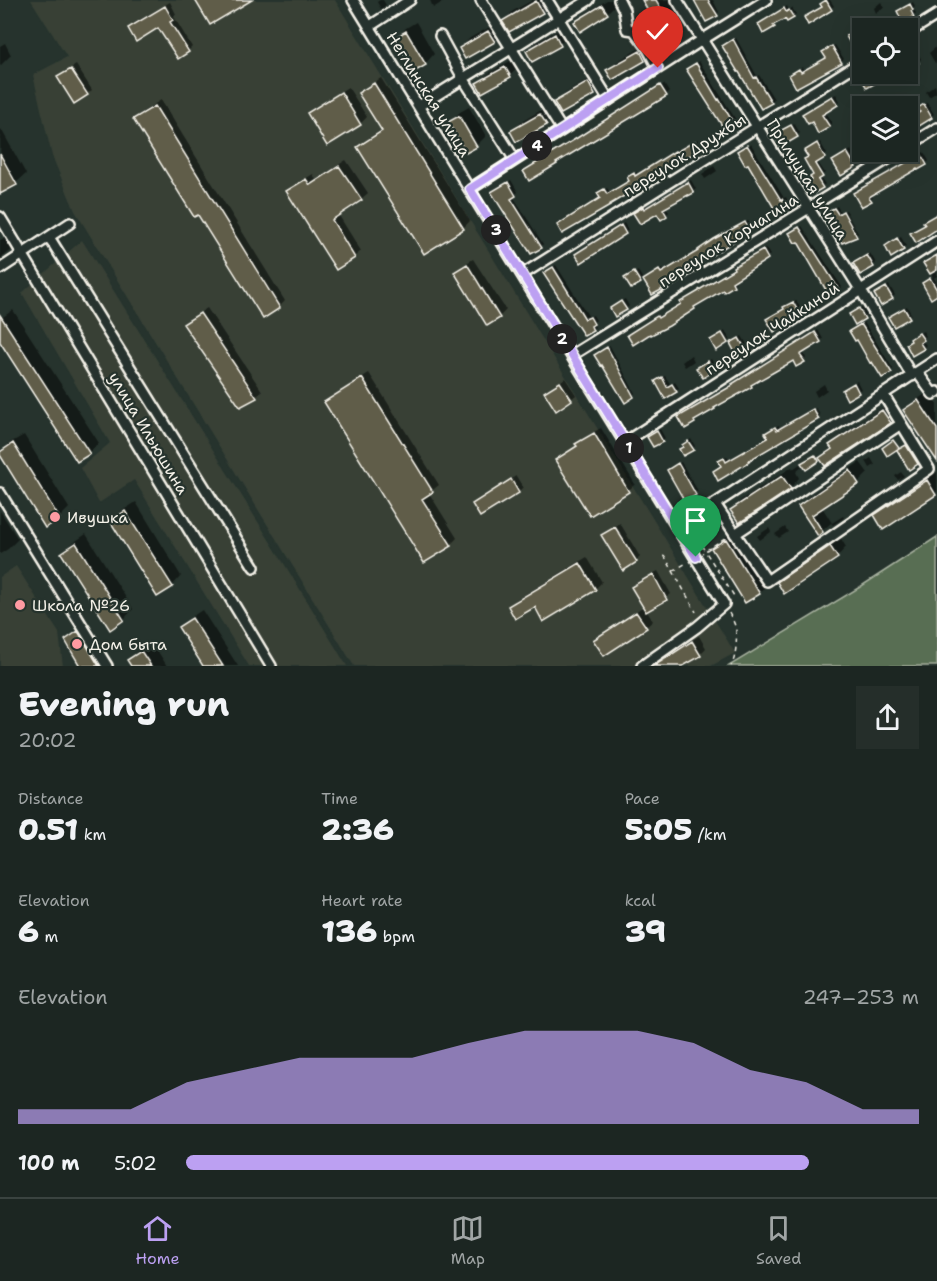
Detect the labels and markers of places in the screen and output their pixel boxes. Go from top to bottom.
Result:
pin [632,6,683,68]
pin: 4 [522,131,552,161]
pin: 3 [481,215,511,245]
pin: 2 [547,324,577,354]
pin: 1 [614,433,644,463]
pin [670,495,721,557]
place label: Ивушка [67,507,128,528]
marker: Ивушка [48,510,62,524]
place label: Школа №26 [32,595,130,616]
marker: Школа №26 [13,598,27,612]
place label: Дом быта [89,634,167,655]
marker: Дом быта [70,637,84,651]

